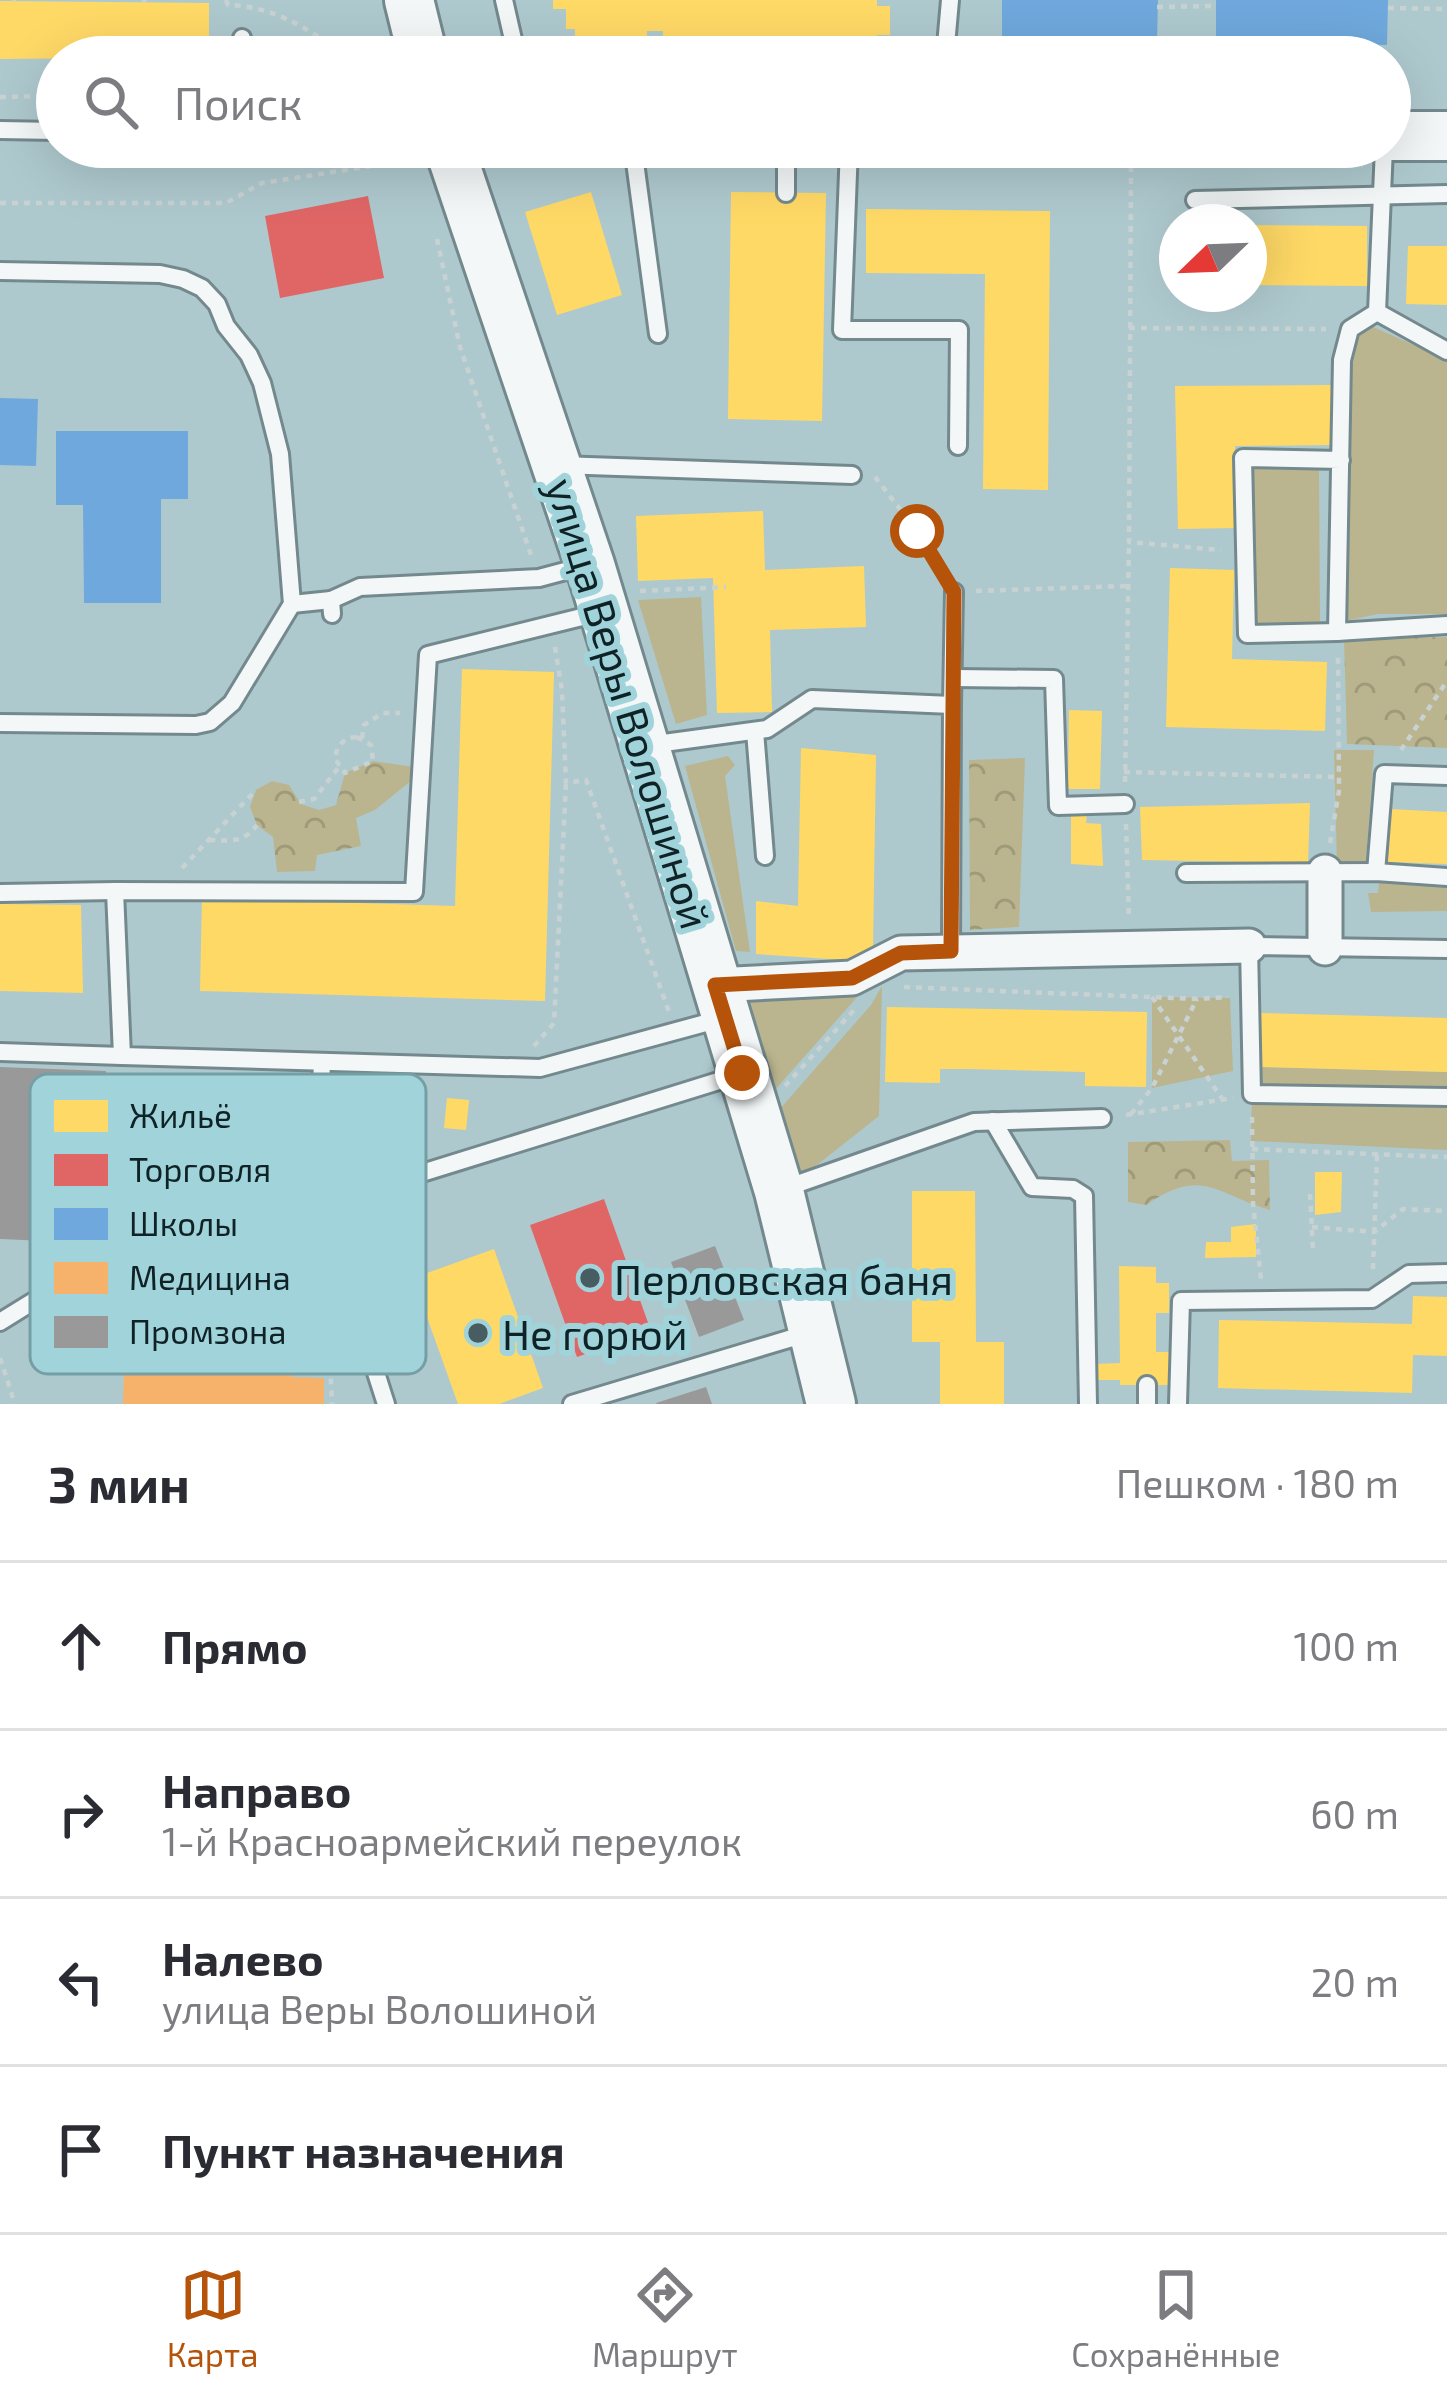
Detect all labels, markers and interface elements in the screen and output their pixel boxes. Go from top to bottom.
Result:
search box [36,36,1411,168]
icon: search [78,69,144,135]
text: Поиск [174,75,302,129]
north arrow [1159,204,1267,312]
street label: улица Веры Волошиной [537,472,722,935]
route start [890,504,944,558]
route end [715,1046,769,1100]
legend [30,1074,426,1374]
text: Жильё [129,1095,232,1135]
text: Торговля [129,1149,271,1189]
text: Школы [129,1203,238,1243]
place label: Перловская баня [614,1253,953,1303]
text: Медицина [129,1257,291,1297]
marker: Перловская баня [577,1265,603,1291]
place label: Не горюй [502,1308,688,1358]
text: Промзона [129,1311,286,1351]
marker: Не горюй [465,1320,491,1346]
text: 3 мин [48,1452,190,1513]
text: Пешком · 180 m [1116,1459,1399,1506]
icon: ahead [48,1613,114,1679]
text: Прямо [162,1619,308,1673]
text: 100 m [1294,1622,1399,1669]
text: Направо [162,1763,351,1817]
icon: right [48,1781,114,1847]
text: 60 m [1310,1790,1399,1837]
text: 1-й Красноармейский переулок [162,1817,742,1864]
text: Налево [162,1931,324,1985]
icon: left [48,1949,114,2015]
text: 20 m [1311,1958,1399,2005]
text: улица Веры Волошиной [162,1985,597,2032]
icon: arrive [48,2117,114,2183]
text: Пункт назначения [162,2123,565,2177]
tab: Карта [167,2262,258,2374]
tab: Маршрут [592,2262,738,2374]
tab: Сохранённые [1071,2262,1280,2374]

